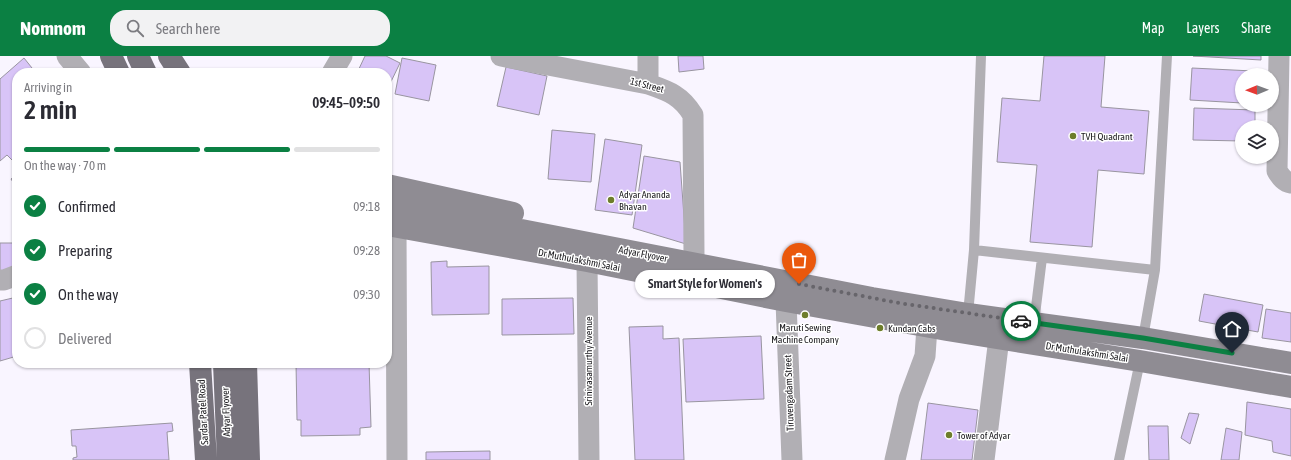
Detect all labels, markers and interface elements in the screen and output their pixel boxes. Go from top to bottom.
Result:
search box [110,10,390,46]
text: Nomnom [20,17,86,39]
icon: search [124,17,146,39]
text: Search here [156,20,220,37]
text: Map [1142,20,1164,36]
text: Layers [1186,20,1219,36]
text: Share [1241,20,1271,36]
north arrow [1235,68,1279,112]
map controls [1235,68,1279,164]
street label: 1st Street [629,75,665,95]
text: Arriving in [24,80,72,95]
text: 09:45–09:50 [312,94,380,111]
text: 2 min [24,95,77,125]
button: layers [1235,120,1279,164]
marker: TVH Quadrant [1068,131,1078,141]
place label: TVH Quadrant [1081,131,1133,142]
text: On the way · 70 m [24,158,106,173]
place label: Adyar Ananda Bhavan [619,189,671,212]
icon: check [24,195,46,217]
marker: Adyar Ananda Bhavan [606,195,616,205]
text: Confirmed [58,198,116,215]
text: 09:18 [353,199,380,214]
icon: check [24,239,46,261]
text: Preparing [58,242,112,259]
text: 09:28 [353,243,380,258]
pin [782,243,816,284]
street label: Adyar Flyover [618,244,669,264]
street label: Dr Muthulakshmi Salai [537,247,621,273]
icon: bag [788,249,810,271]
callout: Smart Style for Women's [635,270,775,298]
text: Smart Style for Women's [648,276,762,291]
icon: check [24,283,46,305]
text: On the way [58,286,119,303]
text: 09:30 [353,287,380,302]
courier [1001,301,1041,341]
marker: Maruti Sewing Machine Company [800,310,810,320]
icon: car [1010,310,1032,332]
pin [1215,312,1249,353]
street label: Srinivasamurthy Avenue [583,316,594,406]
icon: home [1221,318,1243,340]
place label: Maruti Sewing Machine Company [771,322,839,345]
marker: Kundan Cabs [875,323,885,333]
place label: Kundan Cabs [888,323,936,334]
text: Delivered [58,330,112,347]
street label: Dr Muthulakshmi Salai [1045,340,1129,364]
street label: Tiruvengadam Street [782,355,796,431]
street label: Sardar Patel Road [196,379,210,445]
street label: Adyar Flyover [220,386,232,437]
marker: Tower of Adyar [944,430,954,440]
place label: Tower of Adyar [957,430,1011,441]

